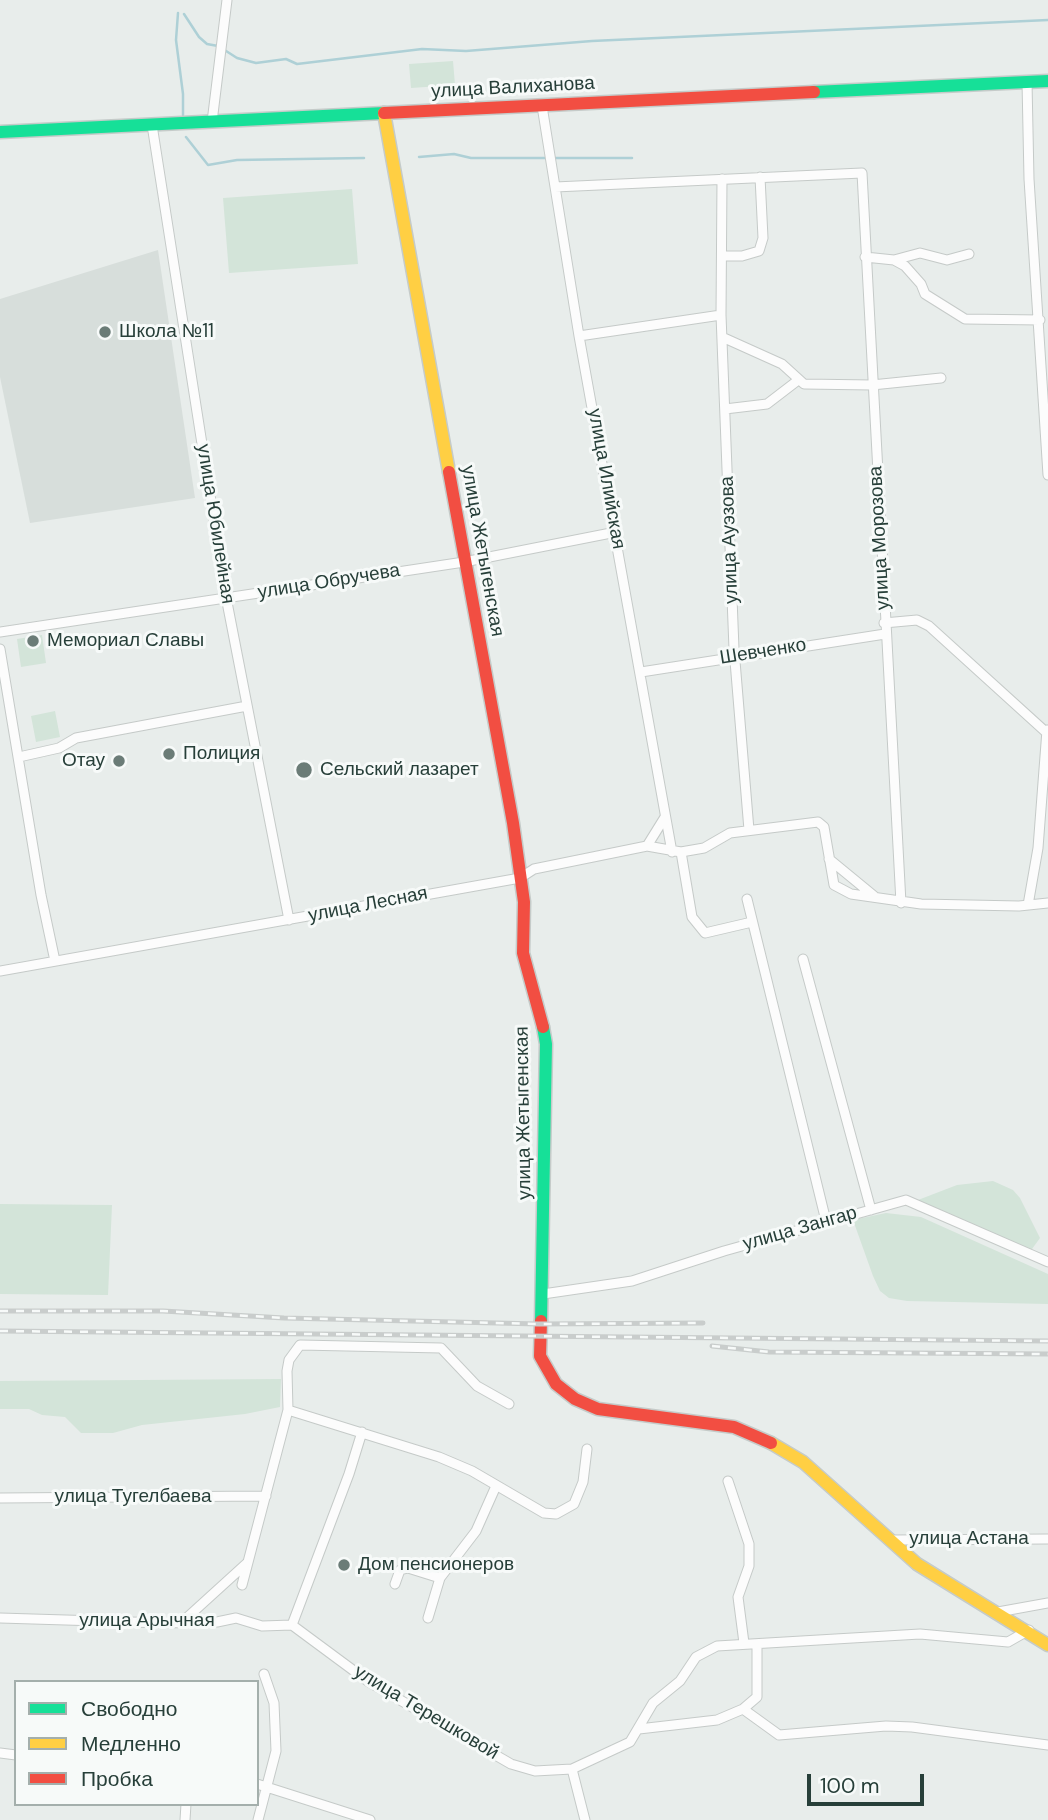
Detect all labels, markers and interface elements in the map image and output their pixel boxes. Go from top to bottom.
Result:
street label: улица Валиханова [431,72,595,104]
place label: Школа №11 [119,321,214,343]
marker: Школа №11 [97,324,113,340]
street label: улица Илийская [582,407,630,551]
street label: улица Юбилейная [191,442,239,606]
street label: улица Жетыгенская [456,464,508,638]
street label: улица Морозова [865,465,895,611]
street label: улица Ауэзова [716,476,744,604]
street label: улица Обручева [256,559,402,605]
place label: Мемориал Славы [47,630,204,652]
marker: Мемориал Славы [25,633,41,649]
street label: Шевченко [718,634,808,670]
place label: Полиция [183,743,260,765]
marker: Полиция [161,746,177,762]
place label: Отау [62,750,105,772]
marker: Отау [111,753,127,769]
place label: Сельский лазарет [320,759,479,781]
marker: Сельский лазарет [294,760,314,780]
street label: улица Лесная [306,882,430,928]
street label: улица Жетыгенская [511,1026,537,1200]
street label: улица Зангар [740,1202,860,1256]
street label: улица Тугелбаева [55,1486,211,1508]
street label: улица Астана [909,1528,1029,1550]
place label: Дом пенсионеров [358,1554,514,1576]
marker: Дом пенсионеров [336,1557,352,1573]
street label: улица Арычная [79,1610,215,1632]
street label: улица Терешковой [349,1661,503,1765]
legend [14,1680,259,1806]
text: Свободно [81,1695,178,1723]
text: Медленно [81,1730,181,1758]
scale bar [810,1760,927,1804]
text: Пробка [81,1765,153,1793]
text: 100 m [820,1772,880,1800]

